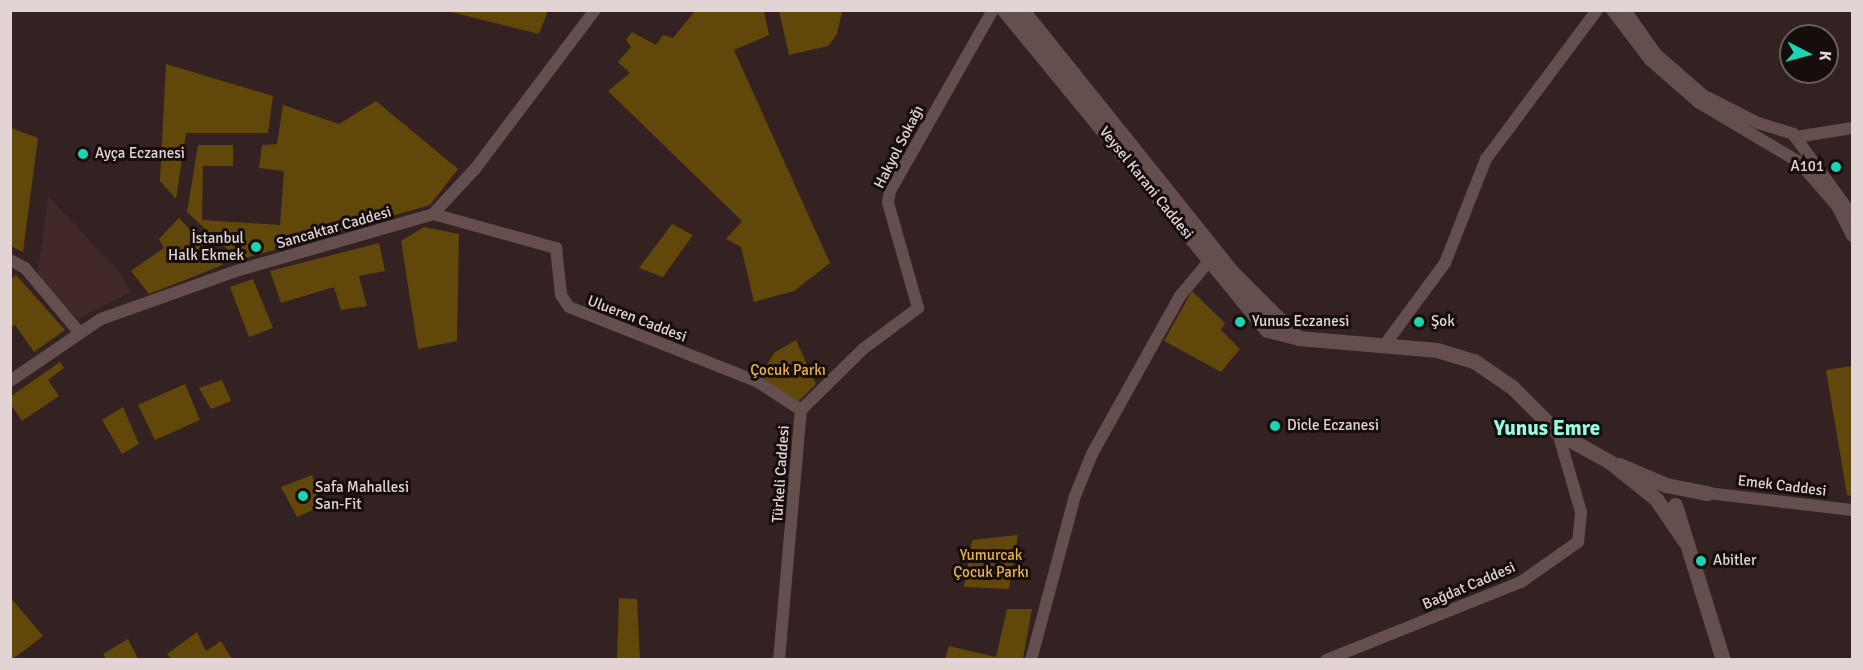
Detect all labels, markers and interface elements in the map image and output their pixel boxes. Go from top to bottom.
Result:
north arrow [1779,24,1839,84]
text: K [1814,50,1835,62]
street label: Hakyol Sokağı [870,102,928,192]
street label: Veysel Karani Caddesi [1095,123,1197,243]
place label: Ayça Eczanesi [95,145,185,163]
marker: Ayça Eczanesi [76,147,90,161]
place label: A101 [1791,158,1824,176]
marker: A101 [1829,160,1843,174]
street label: Sancaktar Caddesi [275,203,393,253]
place label: İstanbul Halk Ekmek [168,229,244,264]
marker: İstanbul Halk Ekmek [249,240,263,254]
street label: Ulueren Caddesi [585,292,689,346]
place label: Yunus Eczanesi [1252,313,1349,331]
place label: Şok [1431,313,1455,331]
marker: Yunus Eczanesi [1233,315,1247,329]
marker: Şok [1412,315,1426,329]
park label: Çocuk Parkı [750,362,826,380]
district label: Yunus Emre [1494,415,1600,441]
place label: Dicle Eczanesi [1287,417,1379,435]
marker: Dicle Eczanesi [1268,419,1282,433]
street label: Türkeli Caddesi [769,425,793,523]
street label: Emek Caddesi [1737,472,1827,500]
place label: Safa Mahallesi San-Fit [315,478,409,513]
marker: Safa Mahallesi San-Fit [296,489,310,503]
park label: Yumurcak Çocuk Parkı [953,546,1029,581]
place label: Abitler [1713,552,1757,570]
marker: Abitler [1694,554,1708,568]
street label: Bağdat Caddesi [1420,558,1518,614]

